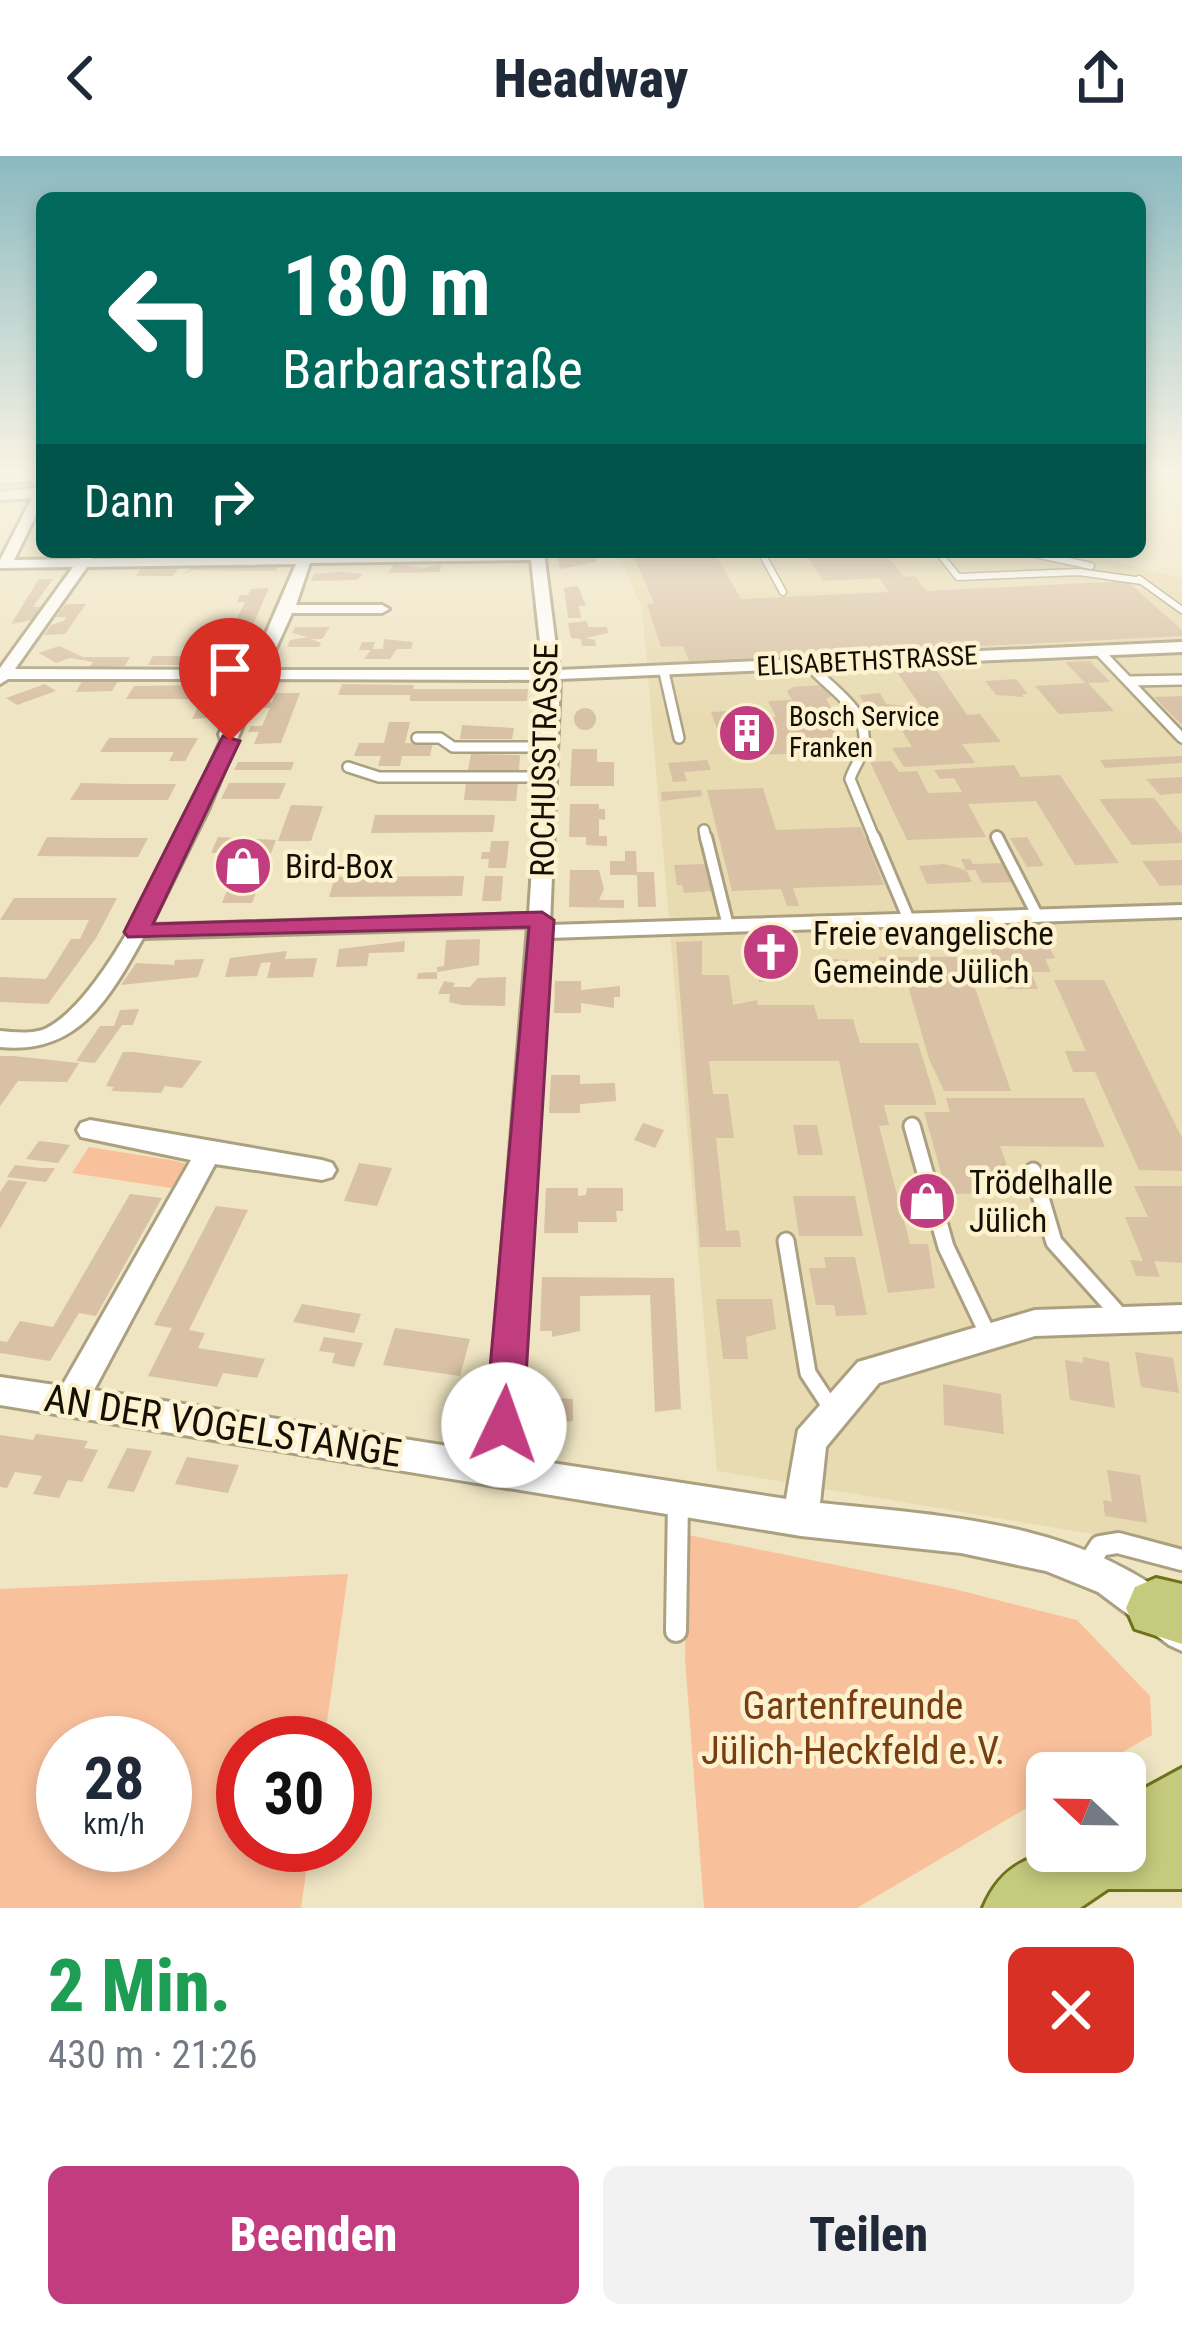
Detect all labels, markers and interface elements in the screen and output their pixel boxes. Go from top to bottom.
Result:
icon: back [48,45,114,111]
icon: share [1068,45,1134,111]
text: Headway [494,47,688,110]
text: 180 m [282,237,491,336]
icon: left [84,240,240,396]
text: Barbarastraße [282,338,583,401]
icon: right [199,468,265,534]
text: Dann [84,475,175,528]
pin [179,618,281,741]
icon: arrive [197,636,263,702]
street label: ELISABETHSTRASSE [756,639,978,683]
street label: ROCHUSSTRASSE [522,643,566,877]
place label: Bosch Service Franken [789,701,939,764]
building icon: Bosch Service Franken [716,702,778,764]
shop icon: Bird-Box [212,835,274,897]
place label: Bird-Box [285,847,394,886]
place label: Freie evangelische Gemeinde Jülich [813,914,1054,991]
church icon: Freie evangelische Gemeinde Jülich [740,921,802,983]
place label: Trödelhalle Jülich [969,1163,1113,1240]
shop icon: Trödelhalle Jülich [896,1170,958,1232]
position arrow [441,1362,567,1488]
street label: AN DER VOGELSTANGE [41,1375,405,1477]
park label: Gartenfreunde Jülich-Heckfeld e.V. [701,1683,1005,1774]
speed limit sign: 30 [216,1716,372,1872]
text: 28 [84,1743,144,1814]
north arrow [1026,1752,1146,1872]
map controls [1026,1752,1146,1872]
text: km/h [83,1806,145,1841]
text: 2 Min. [48,1944,231,2029]
button: close [1008,1947,1134,2073]
text: 430 m · 21:26 [48,2032,258,2078]
button: Beenden [48,2166,579,2304]
button: Teilen [603,2166,1134,2304]

